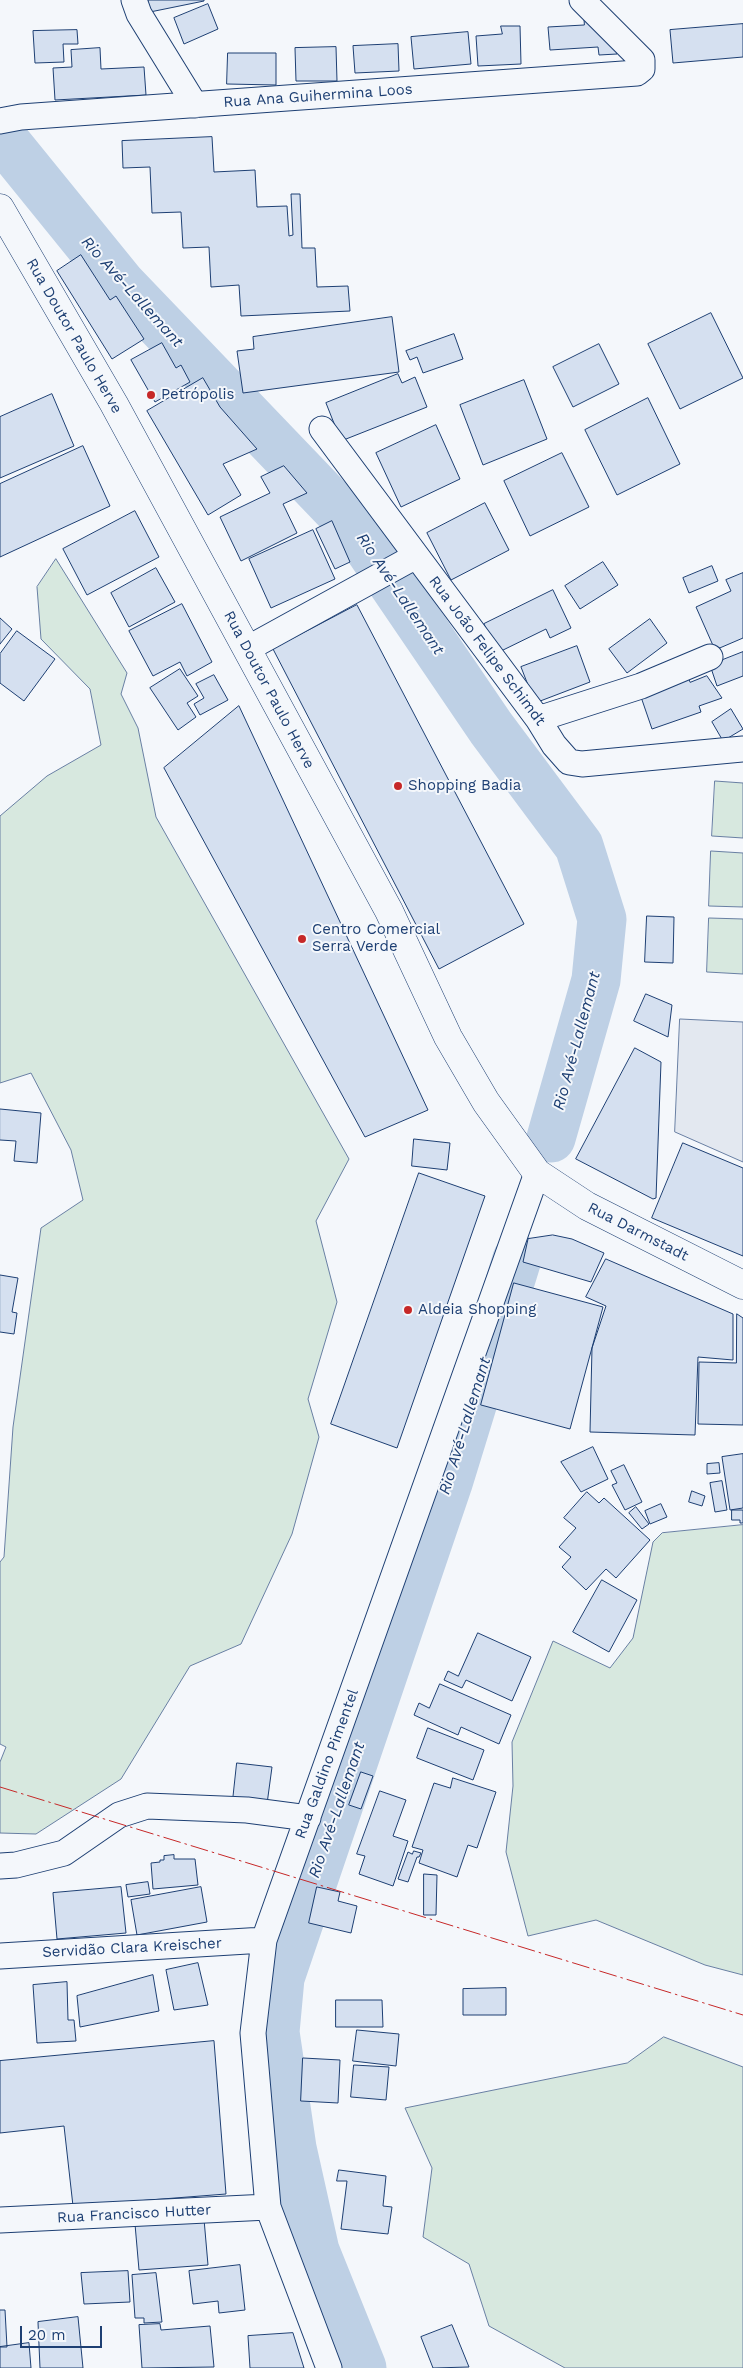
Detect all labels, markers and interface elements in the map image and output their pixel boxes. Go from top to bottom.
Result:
street label: Rua Ana Guihermina Loos [223,80,413,112]
water label: Rio Avé‐Lallemant [77,233,187,351]
street label: Rua Doutor Paulo Herve [22,255,126,417]
place label: Petrópolis [161,386,234,404]
marker: Petrópolis [145,389,157,401]
water label: Rio Avé‐Lallemant [352,529,448,659]
street label: Rua João Felipe Schimdt [425,573,549,729]
street label: Rua Doutor Paulo Herve [220,608,318,772]
place label: Shopping Badia [408,777,521,795]
marker: Shopping Badia [392,780,404,792]
place label: Centro Comercial Serra Verde [312,921,440,956]
marker: Centro Comercial Serra Verde [296,933,308,945]
water label: Rio Avé‐Lallemant [549,970,605,1112]
street label: Rua Darmstadt [585,1199,691,1265]
place label: Aldeia Shopping [418,1301,536,1319]
marker: Aldeia Shopping [402,1304,414,1316]
water label: Rio Avé‐Lallemant [435,1355,495,1497]
street label: Rua Galdino Pimentel [291,1687,363,1841]
water label: Rio Avé‐Lallemant [305,1739,369,1881]
street label: Servidão Clara Kreischer [42,1934,222,1962]
street label: Rua Francisco Hutter [57,2201,211,2227]
scale bar [22,2316,105,2348]
text: 20 m [28,2326,66,2344]

